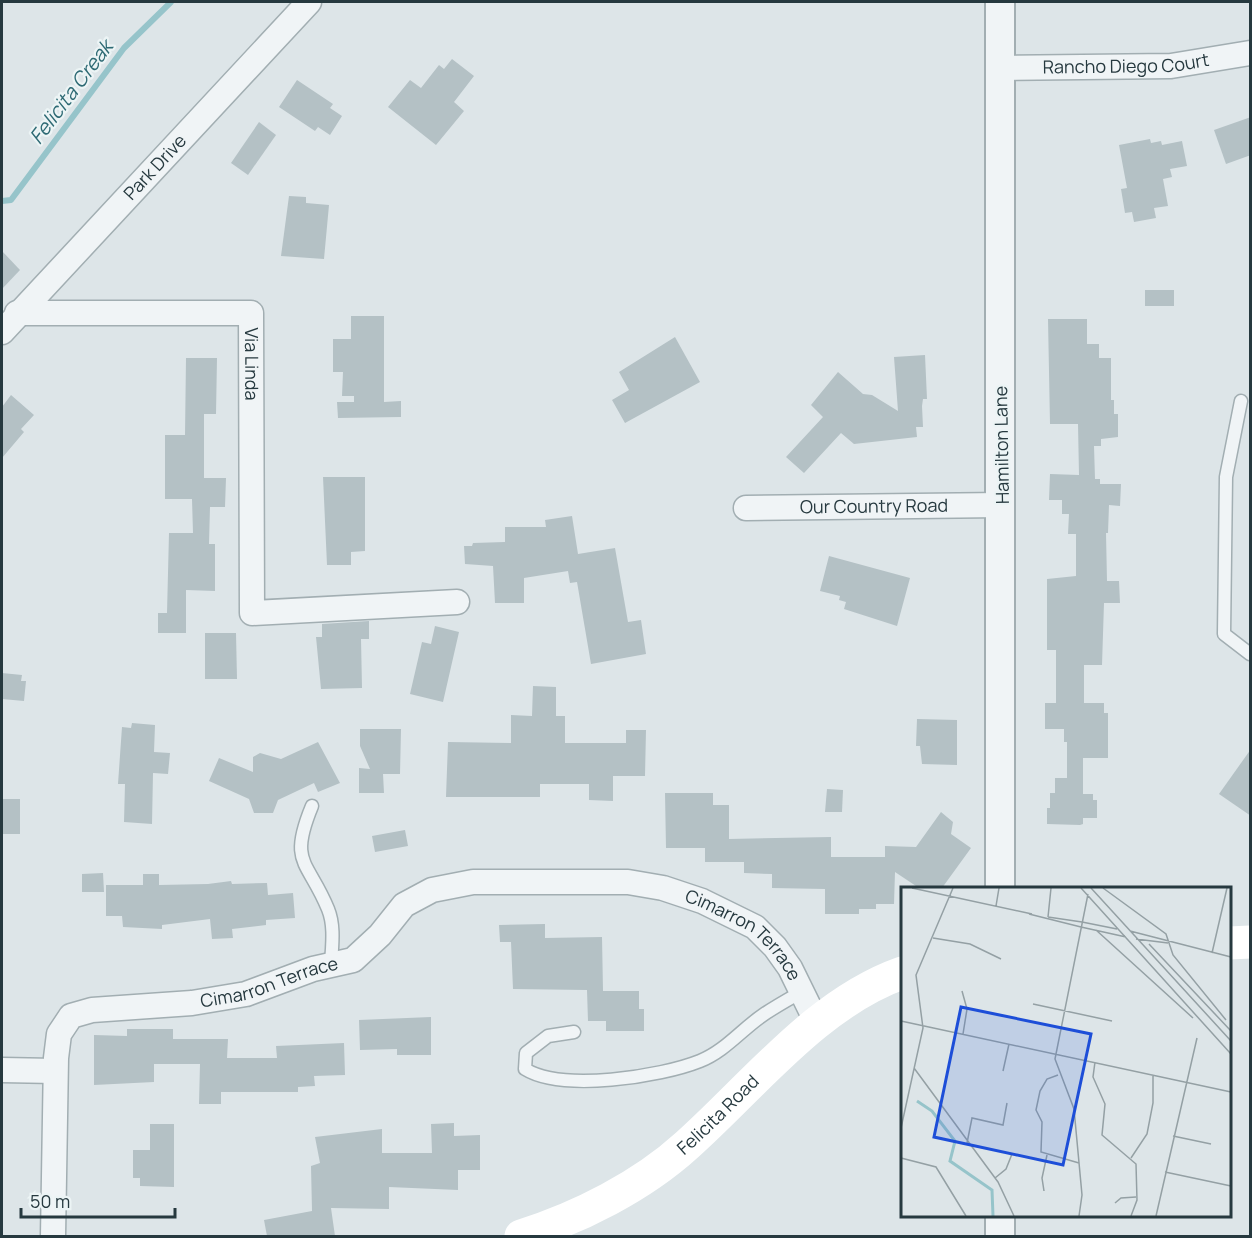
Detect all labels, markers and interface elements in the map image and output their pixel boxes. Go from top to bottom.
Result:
water label: Felicita Creak [23,32,120,149]
street label: Rancho Diego Court [1043,47,1211,79]
street label: Park Drive [118,129,191,205]
street label: Via Linda [240,327,264,401]
street label: Hamilton Lane [988,386,1014,504]
street label: Our Country Road [800,493,948,518]
street label: Cimarron Terrace [682,883,807,984]
inset map [901,887,1231,1217]
street label: Cimarron Terrace [198,951,340,1012]
street label: Felicita Road [672,1069,764,1159]
scale bar [21,1181,176,1219]
text: 50 m [30,1189,70,1213]

